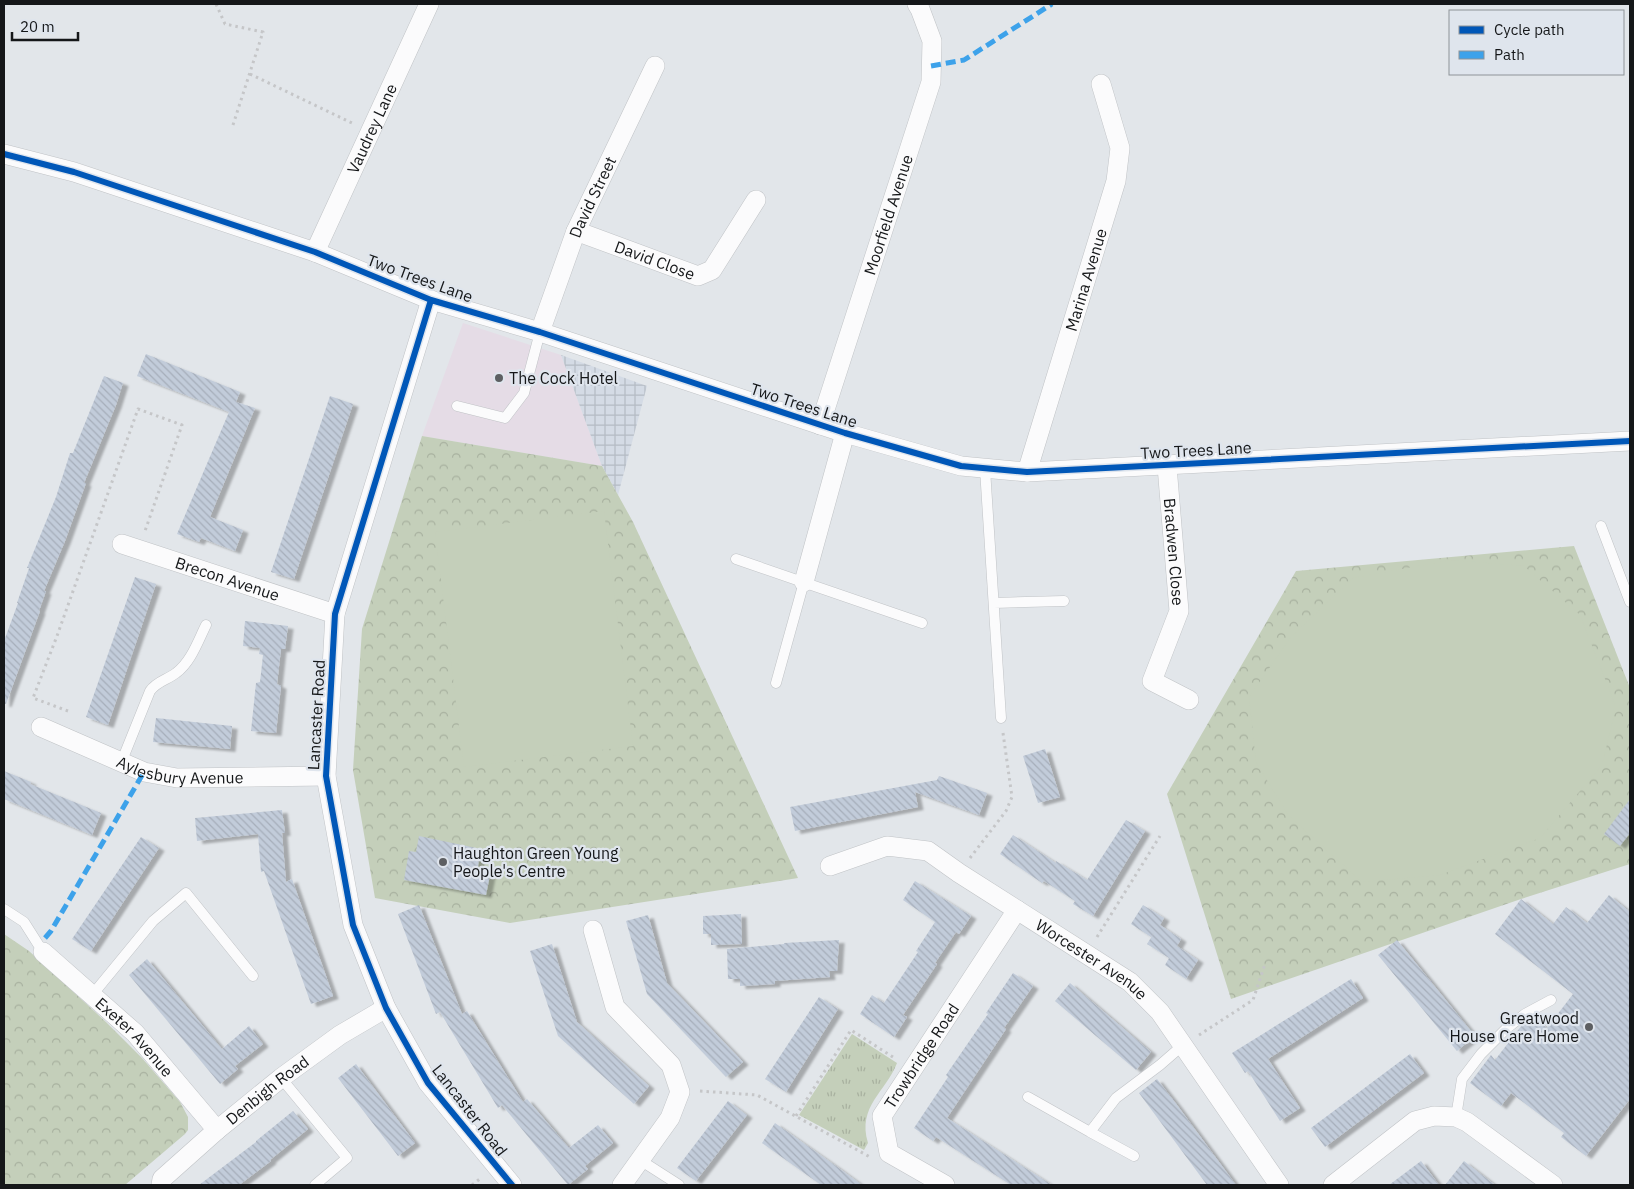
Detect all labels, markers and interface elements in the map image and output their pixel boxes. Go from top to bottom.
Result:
scale bar [12,10,79,42]
legend [1449,10,1624,75]
text: 20 m [20,17,55,36]
text: Cycle path [1494,20,1565,39]
text: Path [1494,45,1525,64]
street label: Vaudrey Lane [342,80,401,177]
street label: Moorfield Avenue [859,152,917,278]
street label: David Street [564,153,620,240]
street label: Marina Avenue [1061,226,1111,334]
street label: David Close [612,236,698,284]
street label: Two Trees Lane [364,250,476,306]
place label: The Cock Hotel [509,368,618,388]
marker: The Cock Hotel [493,372,505,384]
street label: Two Trees Lane [748,378,860,432]
street label: Two Trees Lane [1140,437,1252,463]
street label: Bradwen Close [1160,497,1189,606]
street label: Brecon Avenue [173,552,282,605]
street label: Lancaster Road [303,659,329,771]
street label: Aylesbury Avenue [114,751,244,788]
place label: Haughton Green Young People's Centre [453,843,619,881]
marker: Haughton Green Young People's Centre [437,856,449,868]
street label: Worcester Avenue [1032,915,1152,1004]
street label: Exeter Avenue [91,993,178,1081]
street label: Trowbridge Road [880,1000,963,1112]
place label: Greatwood House Care Home [1449,1008,1579,1046]
marker: Greatwood House Care Home [1583,1021,1595,1033]
street label: Denbigh Road [222,1051,313,1129]
street label: Lancaster Road [428,1060,512,1160]

